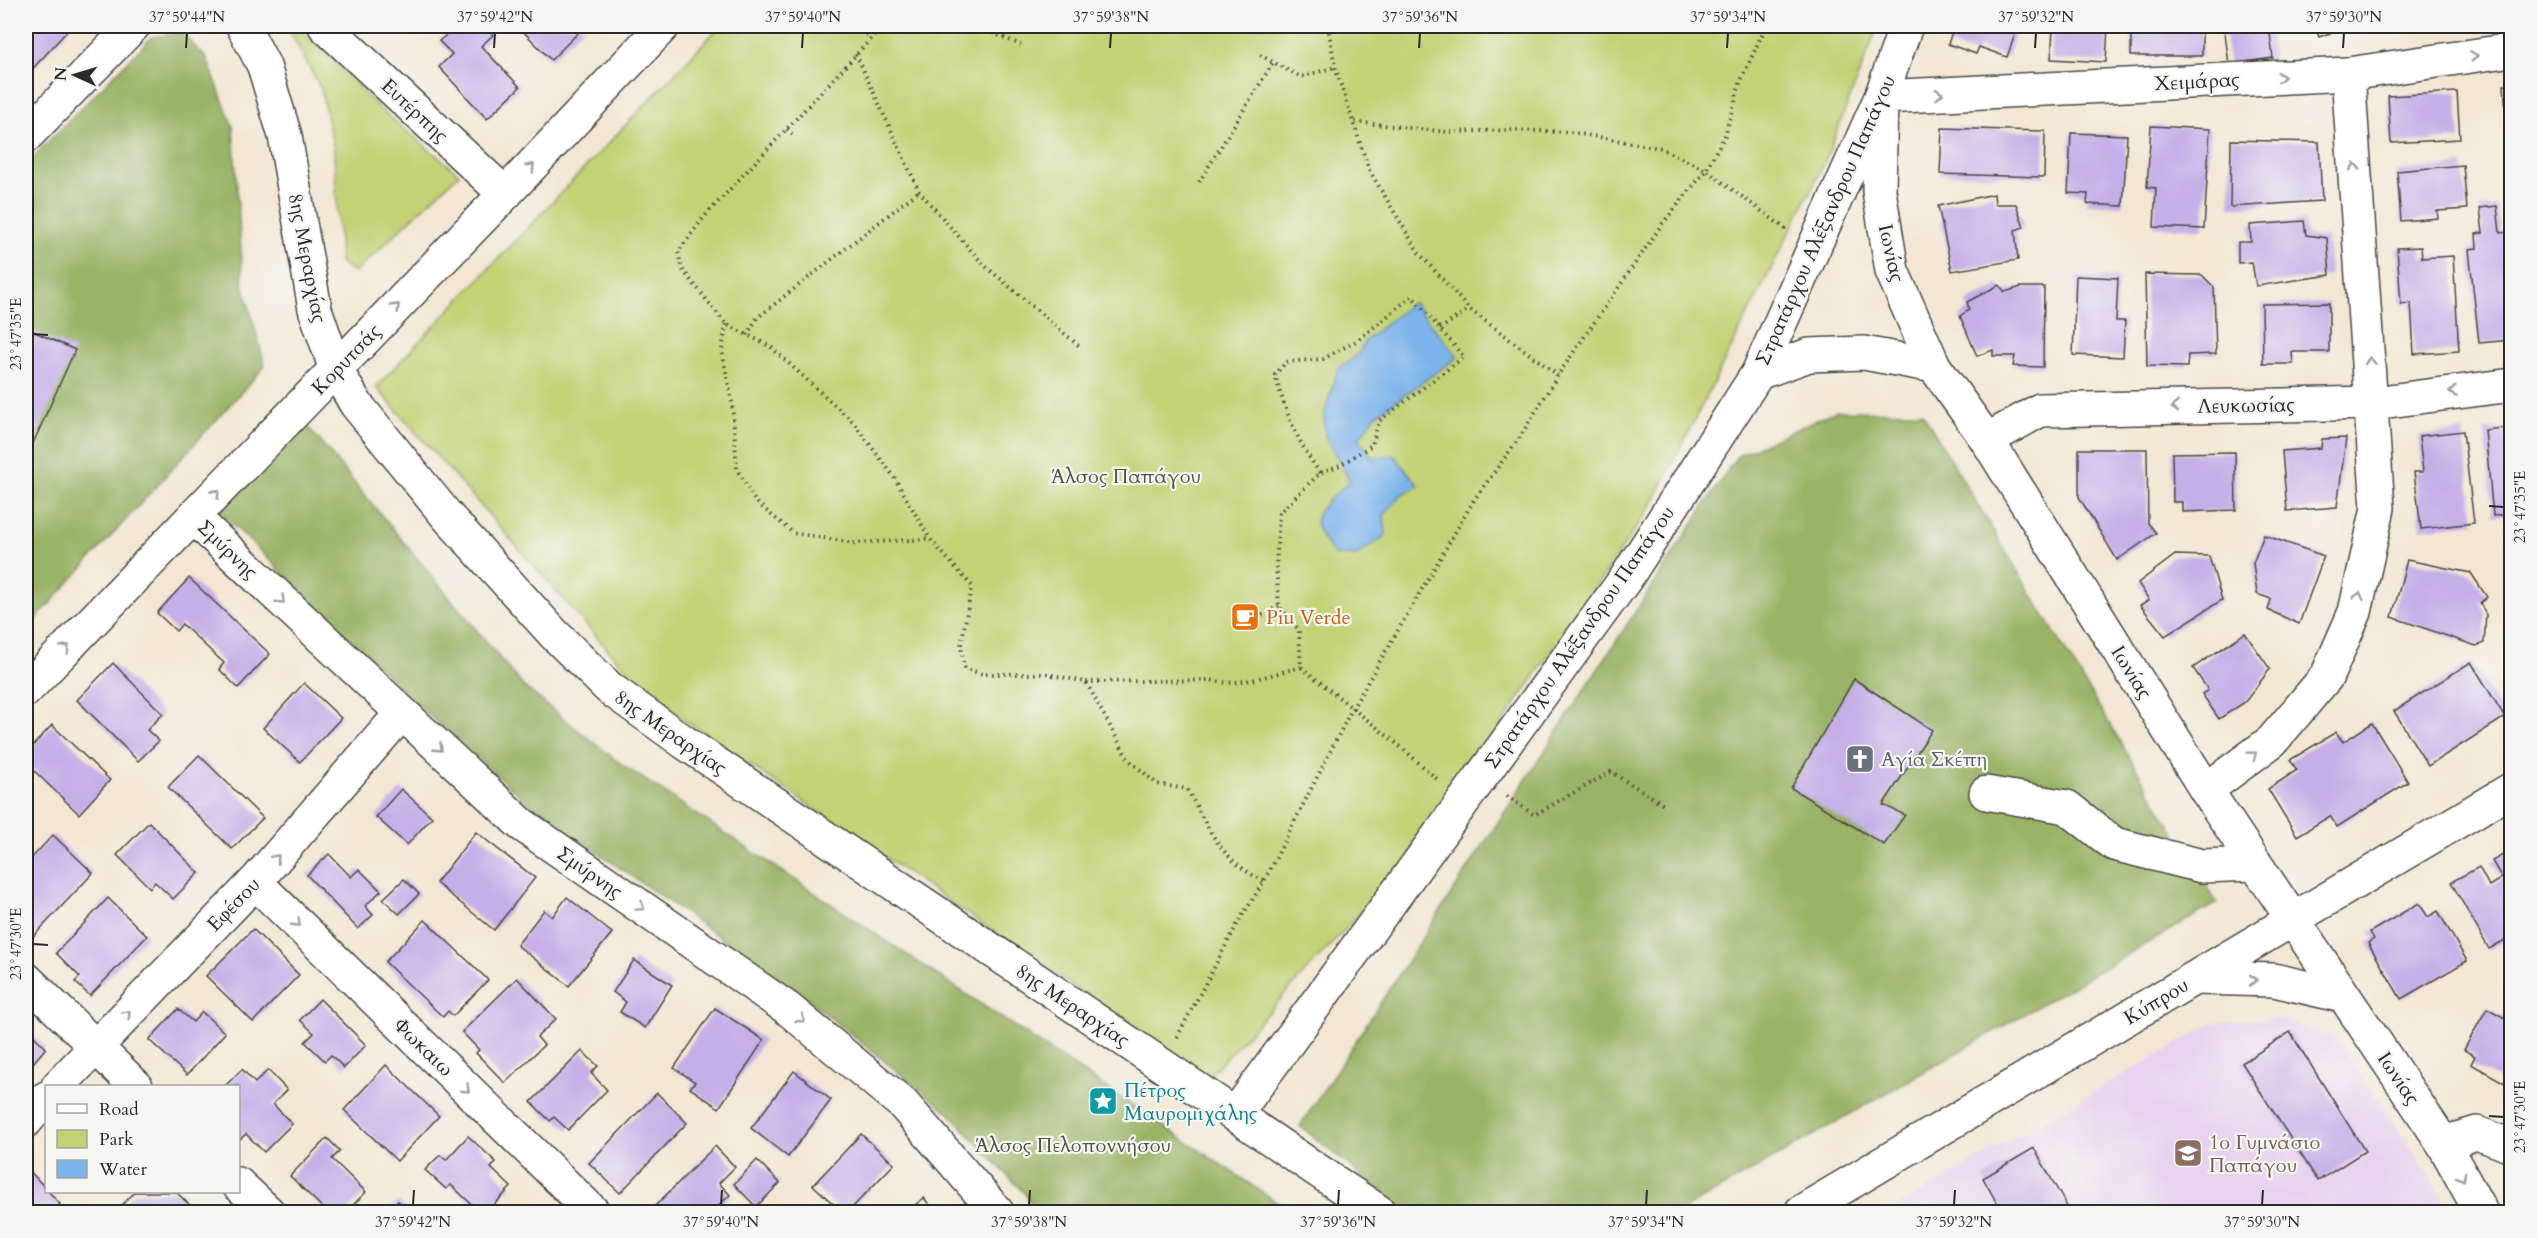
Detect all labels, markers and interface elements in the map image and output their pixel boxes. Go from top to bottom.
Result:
text: 37°59'44"N [149,7,225,27]
text: 37°59'42"N [457,7,533,27]
text: 37°59'40"N [765,7,841,27]
text: 37°59'38"N [1073,7,1149,27]
text: 37°59'36"N [1382,7,1458,27]
text: 37°59'34"N [1690,7,1766,27]
text: 37°59'32"N [1998,7,2074,27]
text: 37°59'30"N [2306,7,2382,27]
north arrow [45,45,105,105]
one-way arrow [2470,50,2479,62]
text: N [50,66,72,82]
street label: Χειμάρας [2154,66,2241,97]
street label: Στρατάρχου Αλέξανδρου Παπάγου [1749,71,1902,370]
one-way arrow [2276,71,2285,84]
street label: Ευτέρπης [375,72,454,149]
one-way arrow [1935,87,1944,100]
one-way arrow [2349,162,2362,171]
one-way arrow [524,163,535,173]
street label: 8ης Μεραρχίας [282,191,333,326]
street label: Ιωνίας [1872,222,1911,285]
text: 23°47'35"E [6,298,26,370]
one-way arrow [389,304,400,314]
street label: Κορυτσάς [306,318,387,401]
one-way arrow [2364,357,2377,366]
one-way arrow [2449,386,2458,398]
street label: Λευκωσίας [2197,391,2295,420]
one-way arrow [2171,401,2180,413]
park label: Άλσος Παπάγου [1051,463,1201,490]
text: 23°47'35"E [2510,471,2530,543]
one-way arrow [209,489,220,500]
street label: Στρατάρχου Αλέξανδρου Παπάγου [1478,501,1681,774]
street label: Σμύρνης [191,514,264,585]
one-way arrow [2351,591,2364,601]
one-way arrow [274,593,285,604]
cafe icon: Piu Verde [1229,601,1261,633]
place label: Piu Verde [1266,604,1351,631]
street label: Ιωνίας [2105,640,2159,705]
one-way arrow [59,644,70,654]
street label: 8ης Μεραρχίας [609,684,733,781]
one-way arrow [431,741,442,752]
church icon: Αγία Σκέπη [1844,743,1876,775]
place label: Αγία Σκέπη [1881,746,1987,773]
one-way arrow [2246,751,2257,762]
street label: Σμύρνης [551,840,628,905]
one-way arrow [269,854,280,865]
street label: Εφέσου [201,871,266,937]
one-way arrow [634,900,645,911]
text: 23°47'30"E [6,908,26,980]
one-way arrow [290,916,300,927]
street label: 8ης Μεραρχίας [1011,957,1135,1054]
street label: Κύπρου [2119,972,2194,1031]
one-way arrow [2249,973,2258,986]
one-way arrow [120,1010,131,1020]
street label: Φωκαιω [388,1012,459,1083]
one-way arrow [794,1012,805,1023]
street label: Ιωνίας [2371,1047,2426,1110]
place label: Πέτρος Μαυρομιχάλης [1124,1077,1258,1127]
one-way arrow [459,1081,470,1092]
text: 23°47'30"E [2510,1081,2530,1153]
legend [45,1085,240,1193]
place icon: Πέτρος Μαυρομιχάλης [1087,1085,1119,1117]
text: Road [99,1097,139,1122]
text: Park [99,1127,134,1152]
place label: 1ο Γυμνάσιο Παπάγου [2209,1129,2320,1179]
park label: Άλσος Πελοποννήσου [975,1132,1171,1159]
school or university icon: 1ο Γυμνάσιο Παπάγου [2172,1137,2204,1169]
text: Water [98,1157,148,1182]
one-way arrow [2455,1171,2466,1181]
text: 37°59'42"N [375,1212,451,1232]
text: 37°59'40"N [683,1212,759,1232]
text: 37°59'38"N [991,1212,1067,1232]
text: 37°59'36"N [1300,1212,1376,1232]
text: 37°59'34"N [1608,1212,1684,1232]
text: 37°59'32"N [1916,1212,1992,1232]
text: 37°59'30"N [2224,1212,2300,1232]

